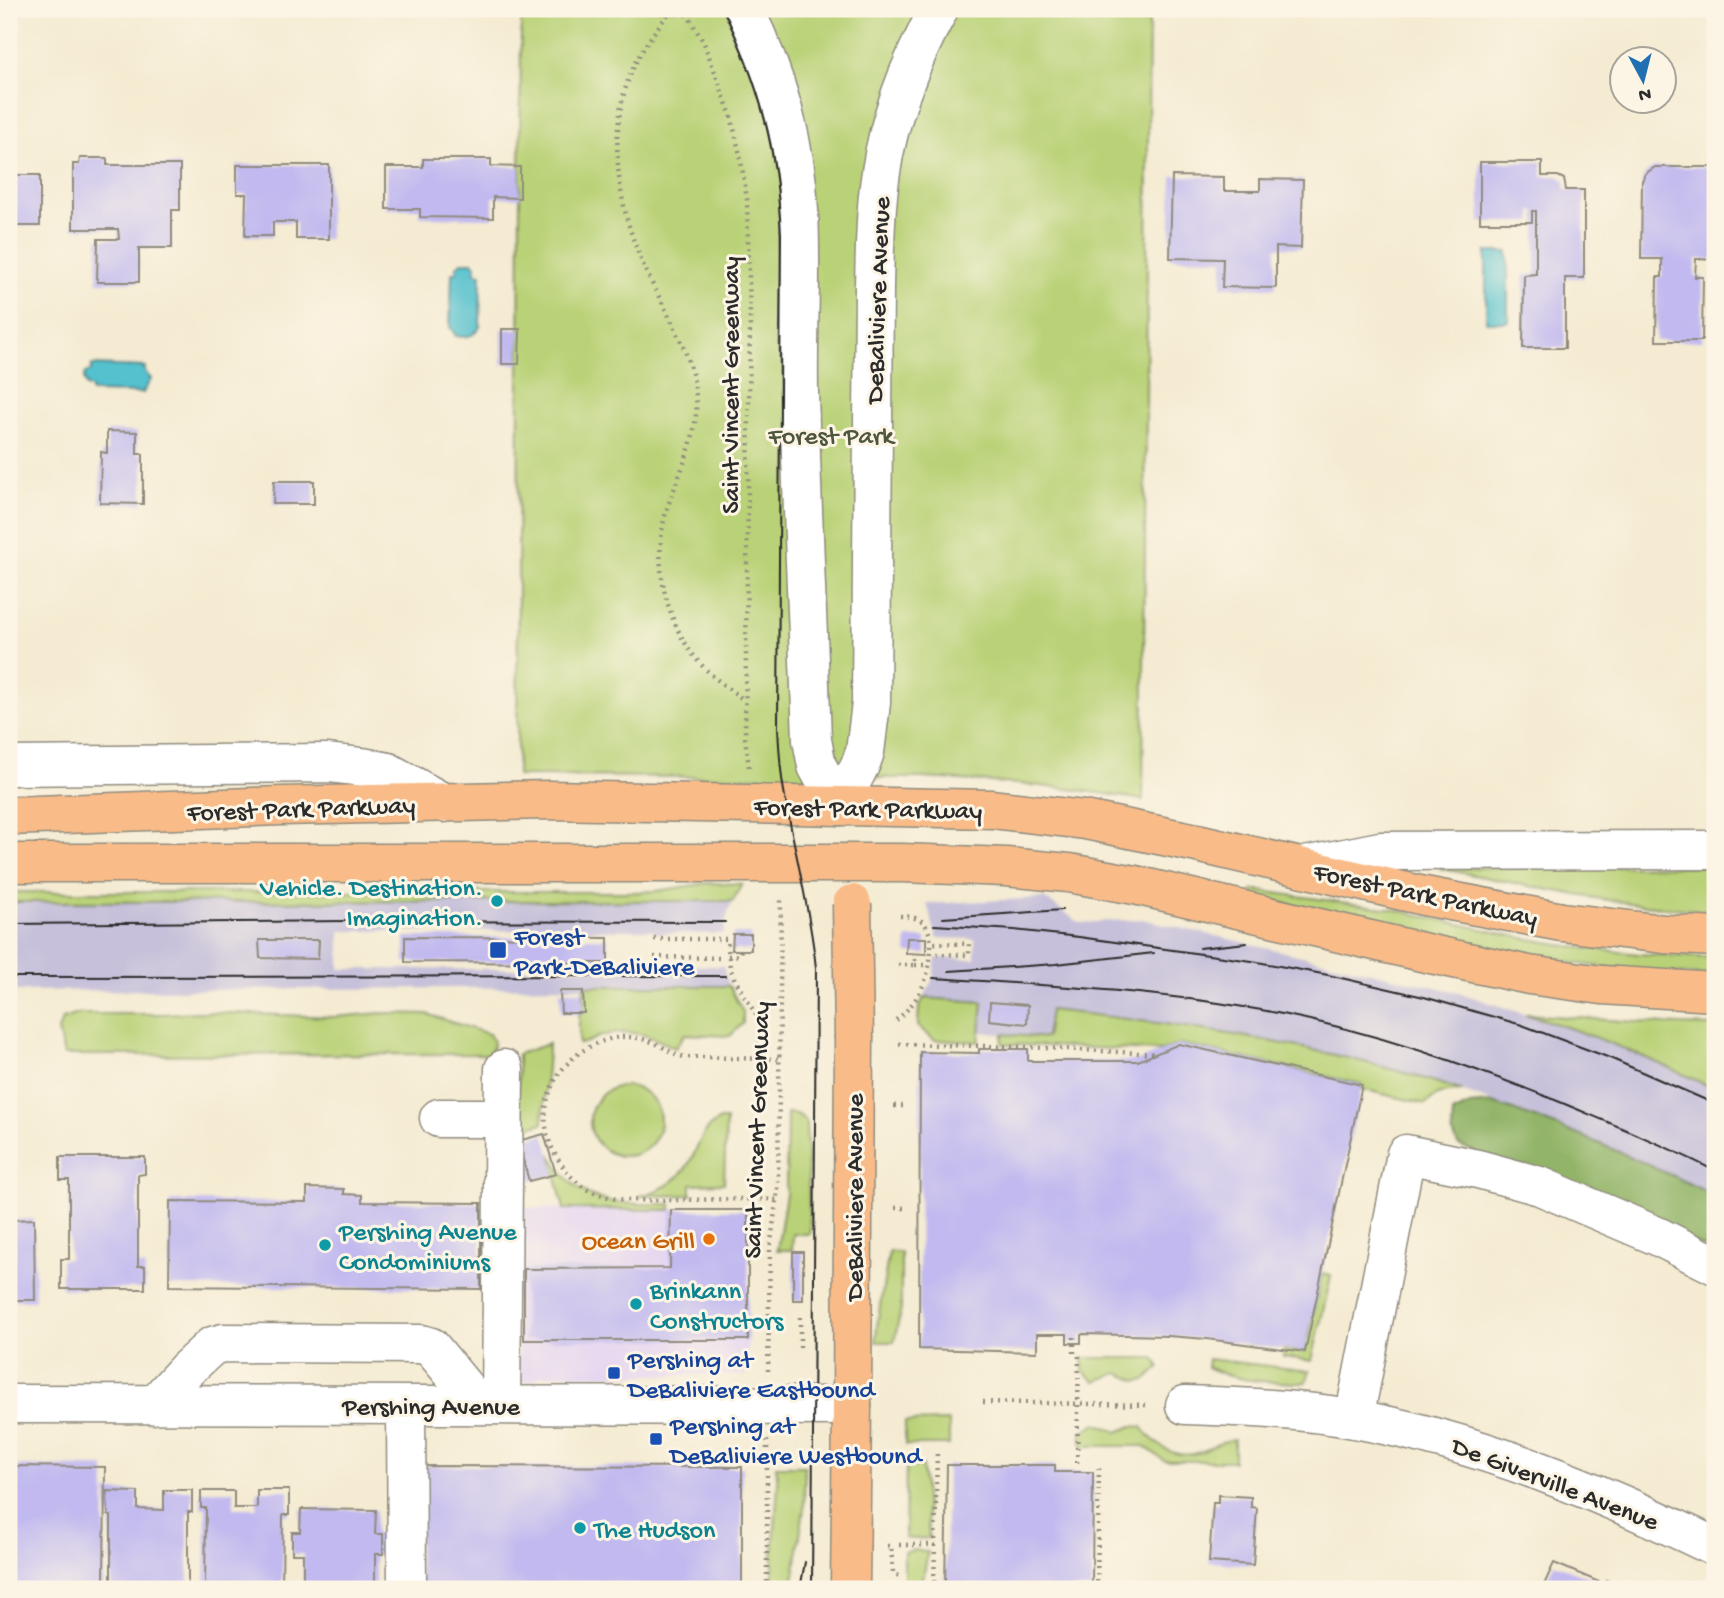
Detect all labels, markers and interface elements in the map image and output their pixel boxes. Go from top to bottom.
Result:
north arrow [1608,46,1678,116]
text: N [1637,81,1652,106]
street label: DeBaliviere Avenue [861,196,900,406]
street label: Saint Vincent Greenway [718,256,749,514]
park label: Forest Park [767,423,896,454]
street label: Forest Park Parkway [185,792,416,831]
street label: Forest Park Parkway [752,794,983,829]
street label: Forest Park Parkway [1309,858,1540,936]
place label: Vehicle. Destination. Imagination. [259,875,483,936]
marker: Vehicle. Destination. Imagination. [489,893,505,909]
place label: Forest Park-DeBaliviere [513,924,695,985]
marker: Forest Park-DeBaliviere [488,940,508,960]
street label: Saint Vincent Greenway [740,1001,779,1259]
street label: DeBaliviere Avenue [842,1093,873,1302]
place label: Pershing Avenue Condominiums [338,1219,517,1280]
place label: Ocean Grill [581,1228,695,1259]
marker: Ocean Grill [701,1231,717,1247]
marker: Pershing Avenue Condominiums [317,1237,333,1253]
place label: Brinkann Constructors [649,1278,785,1339]
marker: Brinkann Constructors [628,1296,644,1312]
place label: Pershing at DeBaliviere Eastbound [626,1347,876,1408]
marker: Pershing at DeBaliviere Eastbound [606,1365,622,1381]
street label: Pershing Avenue [341,1394,520,1425]
place label: Pershing at DeBaliviere Westbound [668,1413,923,1474]
marker: Pershing at DeBaliviere Westbound [648,1431,664,1447]
street label: De Giverville Avenue [1445,1432,1663,1540]
place label: The Hudson [592,1517,716,1548]
marker: The Hudson [572,1520,588,1536]

